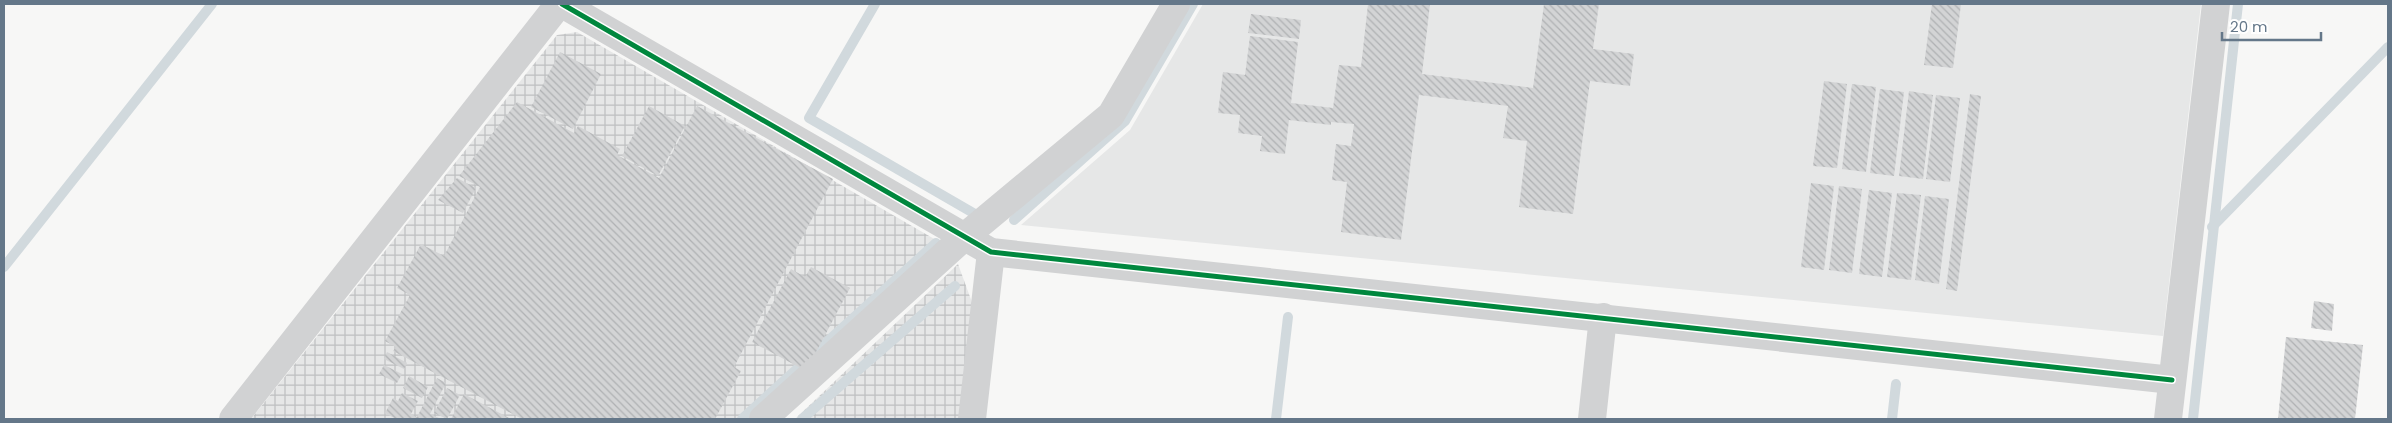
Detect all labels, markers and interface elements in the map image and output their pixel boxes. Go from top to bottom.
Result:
scale bar [2222,10,2321,42]
text: 20 m [2230,16,2268,37]

